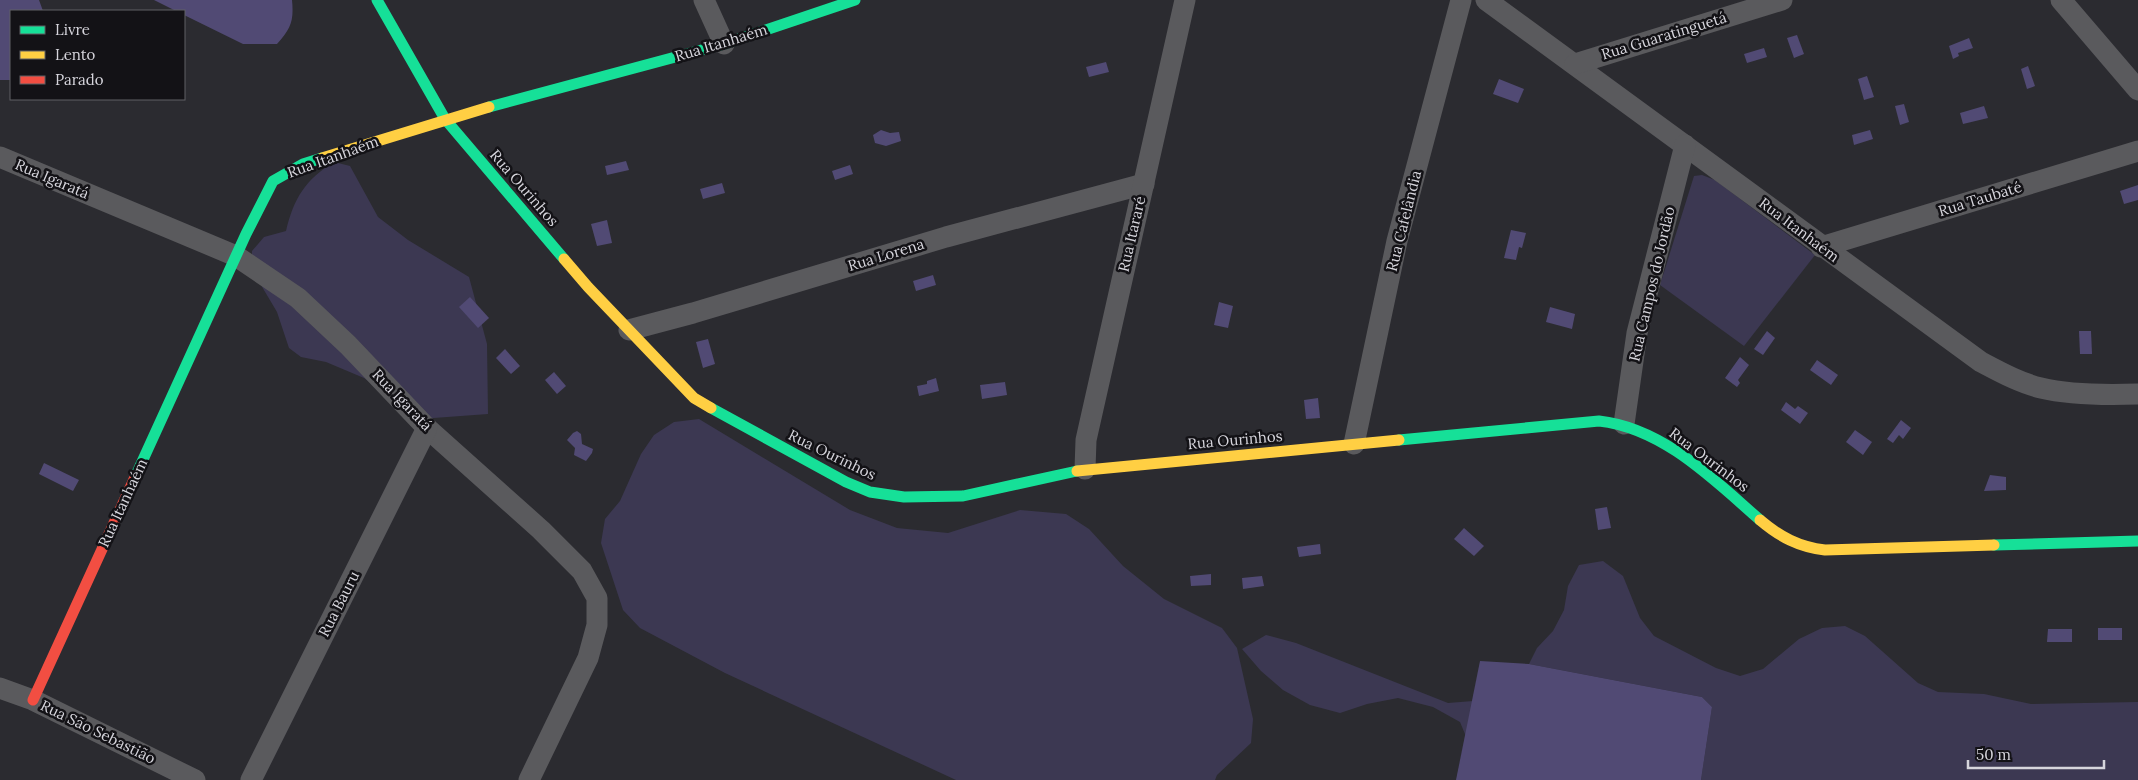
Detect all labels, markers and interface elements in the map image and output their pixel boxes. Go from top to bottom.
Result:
street label: Rua Guaratinguetá [1599,7,1729,64]
legend [10,10,185,100]
street label: Rua Itanhaém [672,19,769,66]
text: Livre [55,20,90,39]
text: Lento [55,45,96,64]
text: Parado [55,70,104,89]
street label: Rua Itanhaém [285,131,381,182]
street label: Rua Ourinhos [486,145,563,230]
street label: Rua Igaratá [12,154,92,203]
street label: Rua Cafelândia [1382,168,1425,273]
street label: Rua Taubaté [1936,177,2024,220]
street label: Rua Itanhaém [1755,193,1843,266]
street label: Rua Itararé [1114,194,1149,274]
street label: Rua Campos do Jordão [1624,204,1679,363]
street label: Rua Lorena [845,234,927,275]
street label: Rua Igaratá [368,365,437,435]
street label: Rua Ourinhos [1665,423,1753,496]
street label: Rua Ourinhos [785,425,879,484]
street label: Rua Ourinhos [1187,426,1283,453]
street label: Rua Itanhaém [94,455,151,550]
street label: Rua Bauru [314,568,363,640]
street label: Rua São Sebastião [38,695,159,768]
scale bar [1968,738,2104,770]
text: 50 m [1976,745,2011,764]

